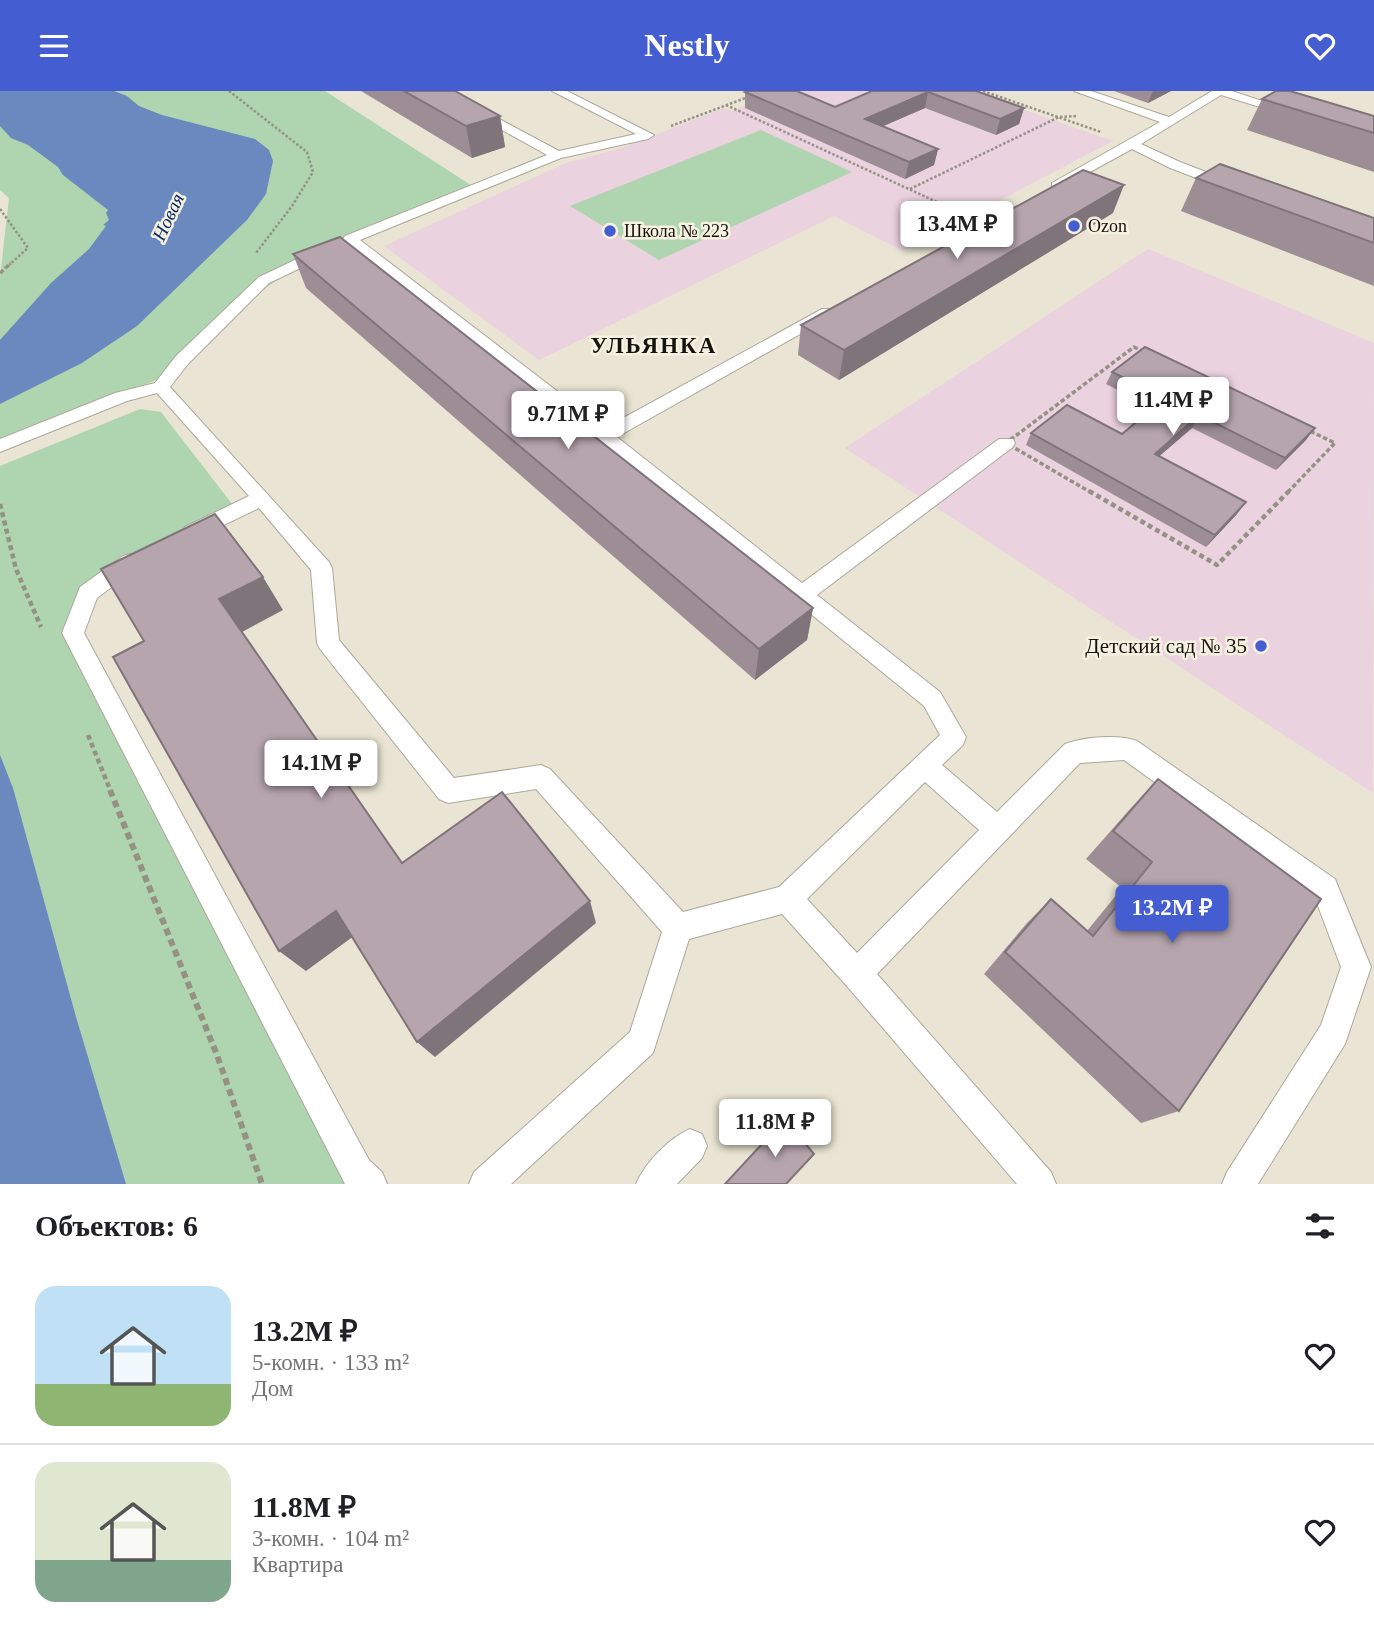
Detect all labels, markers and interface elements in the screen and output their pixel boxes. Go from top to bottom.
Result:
icon: menu [35,27,73,65]
text: Nestly [644,27,730,63]
icon: heart [1301,27,1339,65]
water label: Новая [148,190,188,245]
pin: 13.4M ₽ [892,201,1022,261]
text: 13.4M ₽ [916,211,998,236]
place label: Ozon [1088,216,1127,236]
marker: Ozon [1066,218,1082,234]
place label: Школа № 223 [624,221,729,241]
marker: Школа № 223 [602,223,618,239]
district label: УЛЬЯНКА [591,333,717,358]
pin: 11.4M ₽ [1108,377,1238,437]
text: 11.4M ₽ [1133,387,1213,412]
pin: 9.71M ₽ [503,391,633,451]
text: 9.71M ₽ [527,401,609,426]
place label: Детский сад № 35 [1085,634,1247,658]
marker: Детский сад № 35 [1253,638,1269,654]
pin: 14.1M ₽ [256,741,386,800]
text: 14.1M ₽ [280,750,362,775]
pin: 13.2M ₽ [1107,885,1237,945]
text: 13.2M ₽ [1131,895,1213,920]
pin: 11.8M ₽ [710,1100,840,1159]
text: 11.8M ₽ [735,1109,815,1134]
icon: filters [1301,1207,1339,1245]
text: Объектов: 6 [35,1209,198,1242]
icon: home [91,1314,175,1398]
text: 13.2M ₽ [252,1314,358,1347]
icon: heart [1301,1337,1339,1375]
text: 5-комн. · 133 m² [252,1350,409,1375]
text: Дом [252,1376,293,1401]
icon: home [91,1490,175,1574]
text: 11.8M ₽ [252,1490,356,1523]
icon: heart [1301,1513,1339,1551]
text: 3-комн. · 104 m² [252,1526,409,1551]
text: Квартира [252,1552,343,1577]

